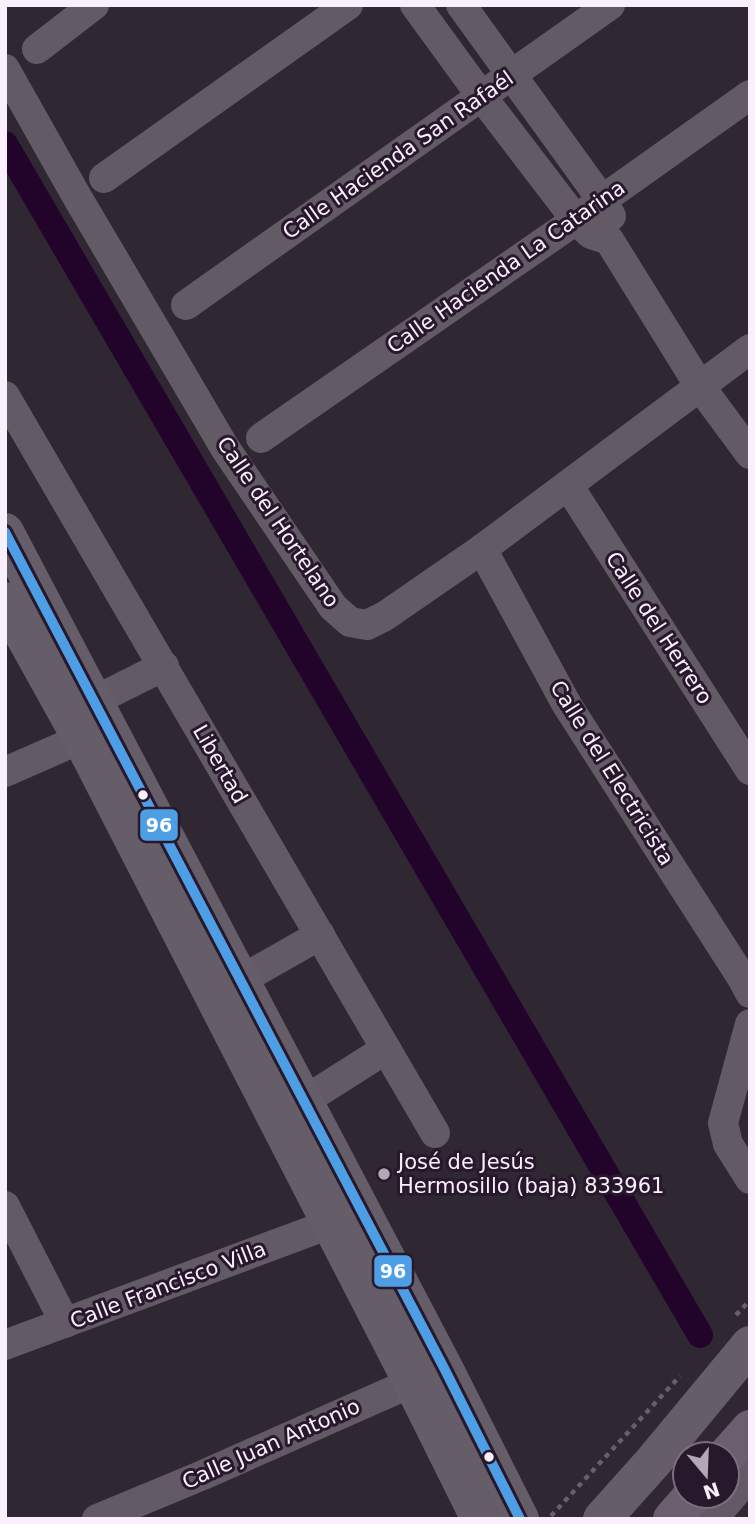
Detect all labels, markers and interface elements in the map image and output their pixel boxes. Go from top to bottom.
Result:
street label: Calle Hacienda San Rafaél [278,66,518,244]
street label: Calle Hacienda La Catarina [383,176,629,358]
street label: Calle del Hortelano [212,432,344,612]
street label: Calle del Herrero [601,547,717,709]
street label: Calle del Electricista [545,676,679,870]
street label: Libertad [188,720,252,808]
unlabelled marker [136,788,150,802]
line badge: 96 [139,808,179,842]
text: 96 [146,814,172,836]
place label: José de Jesús Hermosillo (baja) 833961 [396,1150,664,1198]
marker: José de Jesús Hermosillo (baja) 833961 [376,1166,392,1182]
street label: Calle Francisco Villa [67,1237,269,1333]
line badge: 96 [373,1254,413,1288]
text: 96 [380,1260,406,1282]
street label: Calle Juan Antonio [178,1394,364,1494]
north arrow [671,1440,741,1510]
unlabelled marker [482,1450,496,1464]
text: N [700,1478,723,1504]

